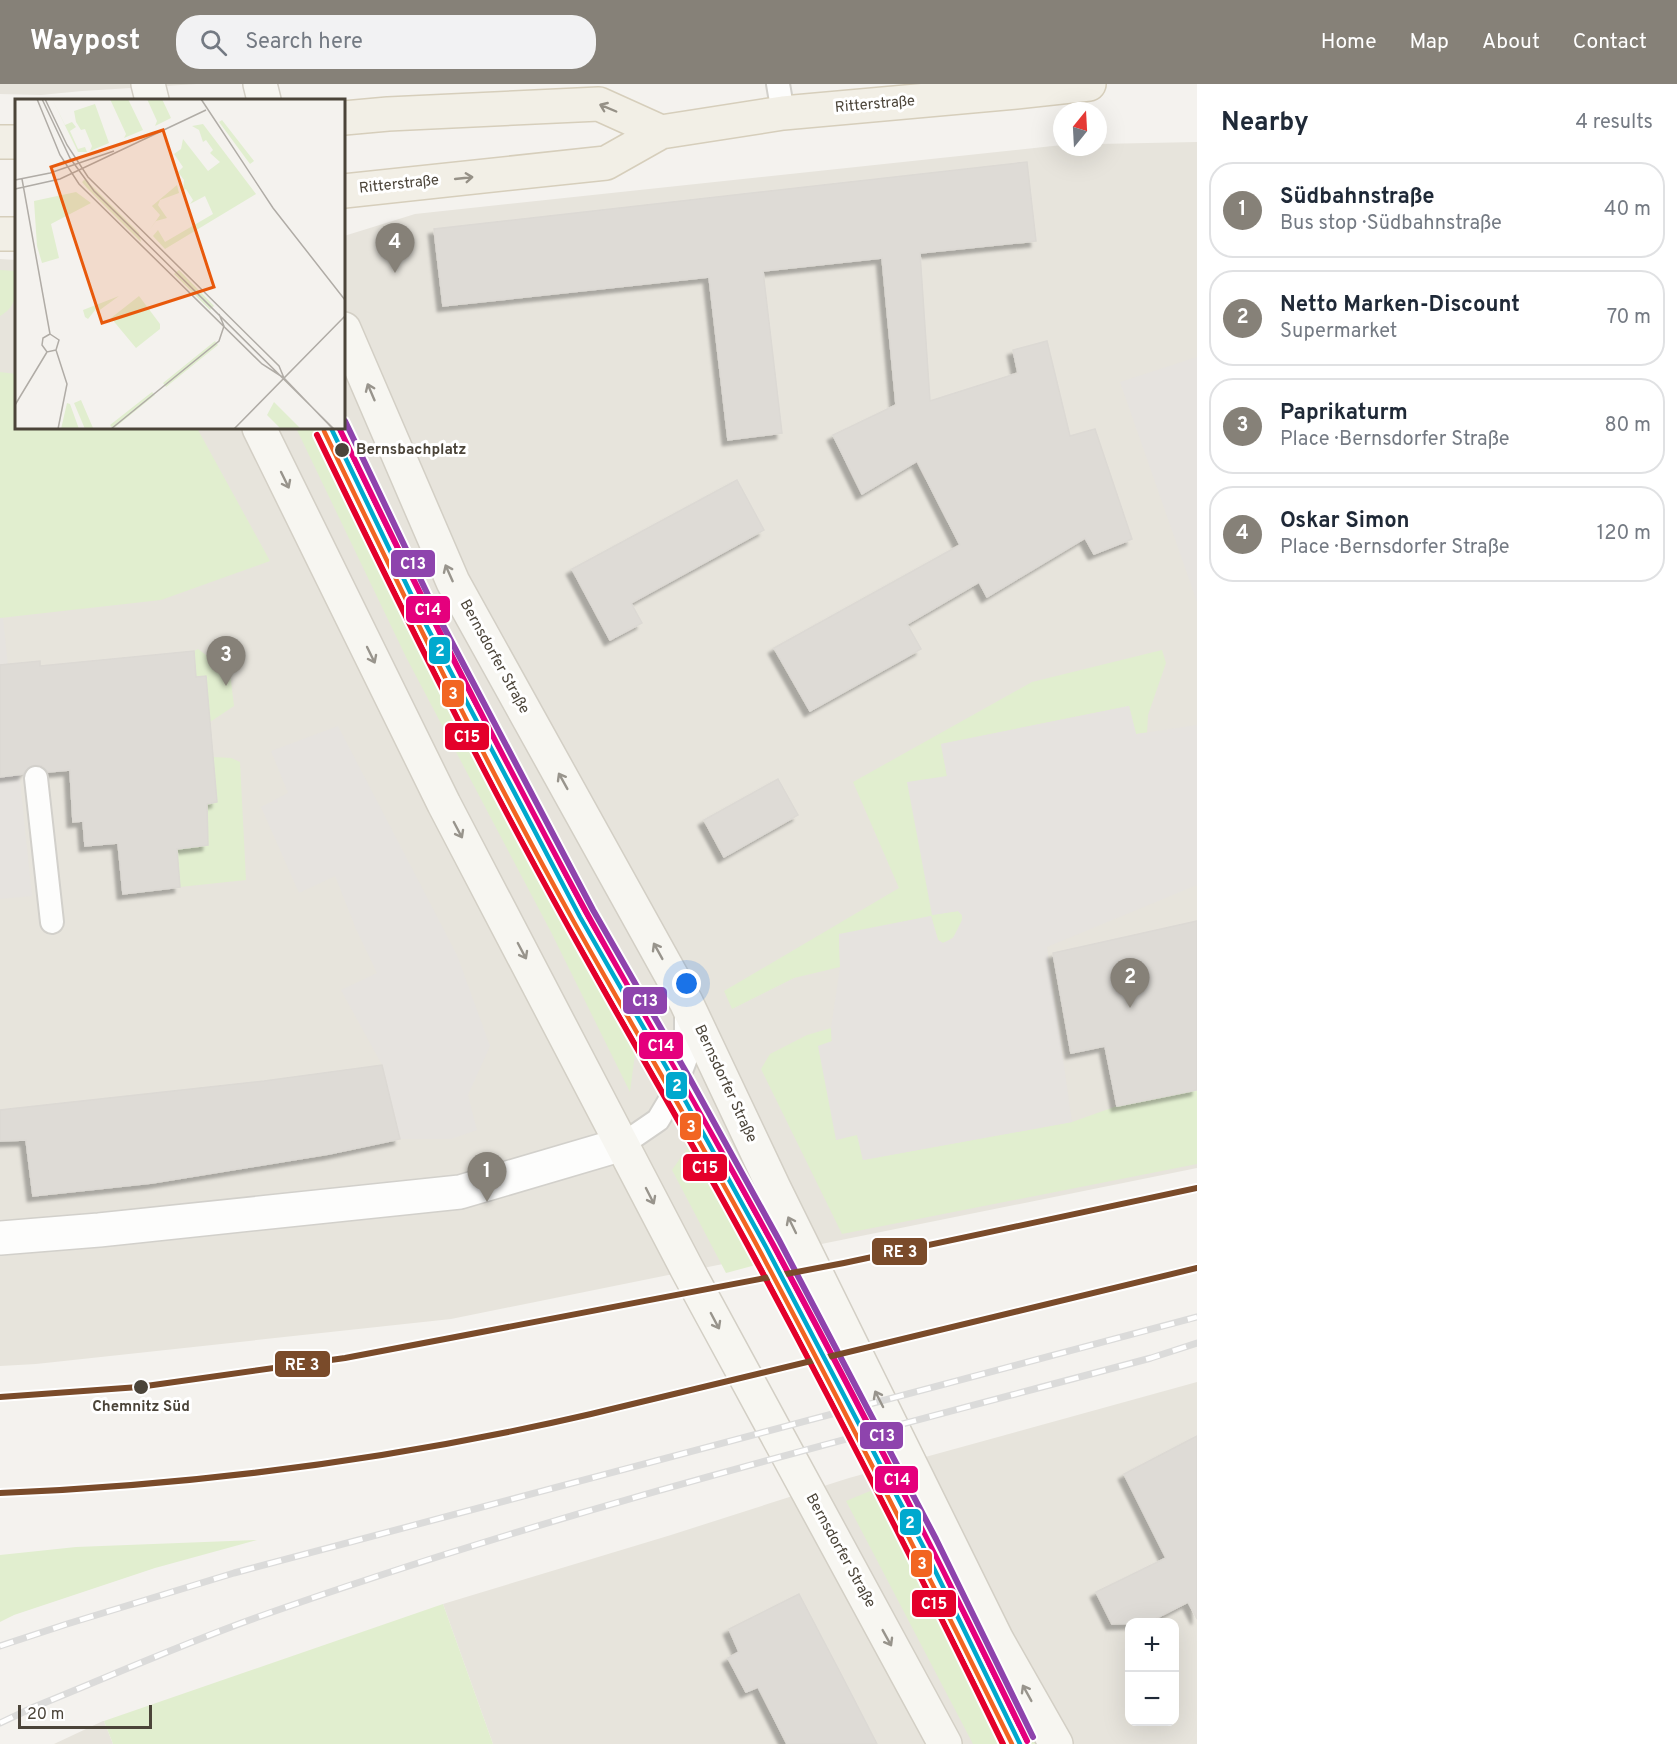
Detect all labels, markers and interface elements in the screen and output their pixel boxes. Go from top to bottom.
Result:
search box [176,15,596,69]
text: Waypost [30,24,140,60]
icon: search [197,26,230,59]
text: Search here [245,29,363,56]
text: Home [1321,29,1377,56]
text: Map [1410,29,1449,56]
text: About [1482,29,1540,56]
text: Contact [1573,29,1647,56]
street label: Ritterstraße [834,92,916,118]
inset map [15,99,345,429]
one-way arrow [599,102,617,113]
north arrow [1053,102,1107,156]
text: Nearby [1221,107,1309,140]
text: 4 results [1576,110,1653,136]
street label: Ritterstraße [358,171,440,199]
one-way arrow [454,172,474,183]
text: Südbahnstraße [1280,184,1435,211]
text: 1 [1239,197,1247,223]
text: 40 m [1604,197,1651,223]
text: Bus stop · Südbahnstraße [1280,211,1502,237]
pin: 4 [376,224,414,273]
text: Netto Marken-Discount [1280,292,1520,319]
text: 2 [1236,305,1249,331]
text: 70 m [1607,305,1651,331]
text: Supermarket [1280,319,1397,345]
one-way arrow [364,383,375,401]
text: Paprikaturm [1280,400,1408,427]
text: 3 [1237,413,1249,439]
text: 80 m [1605,413,1651,439]
text: Place · Bernsdorfer Straße [1280,427,1509,453]
marker: Bernsbachplatz [333,441,351,459]
place label: Bernsbachplatz [356,441,467,460]
one-way arrow [279,471,291,488]
text: Oskar Simon [1280,508,1410,535]
text: 4 [1236,521,1249,547]
text: 120 m [1597,521,1651,547]
text: Place · Bernsdorfer Straße [1280,535,1509,561]
line badge: C13 [390,549,436,578]
text: C13 [400,555,426,575]
one-way arrow [443,564,454,582]
line badge: C14 [405,595,451,624]
street label: Bernsdorfer Straße [455,596,533,718]
text: C14 [415,601,441,621]
pin: 3 [206,636,246,686]
line badge: 2 [428,636,451,665]
text: 2 [435,642,445,662]
one-way arrow [365,646,377,663]
line badge: 3 [441,679,465,708]
text: 3 [448,685,458,705]
line badge: C15 [444,722,490,751]
text: C15 [454,728,480,748]
one-way arrow [556,773,568,790]
one-way arrow [453,820,464,838]
one-way arrow [517,942,528,960]
one-way arrow [652,943,664,960]
pin: 2 [1110,958,1150,1008]
your location [672,969,701,998]
line badge: C13 [622,986,668,1015]
text: C13 [632,992,658,1012]
street label: Bernsdorfer Straße [689,1022,761,1146]
line badge: C14 [638,1031,684,1060]
text: C14 [648,1037,674,1057]
line badge: 2 [665,1071,688,1100]
text: 2 [672,1077,682,1097]
line badge: 3 [679,1112,702,1141]
text: 3 [686,1118,696,1138]
pin: 1 [468,1152,506,1202]
line badge: C15 [682,1153,728,1182]
text: C15 [692,1159,718,1179]
one-way arrow [645,1187,656,1205]
one-way arrow [785,1216,797,1234]
line badge: RE 3 [871,1237,928,1266]
text: RE 3 [883,1243,917,1263]
one-way arrow [709,1312,721,1329]
line badge: RE 3 [274,1350,331,1378]
text: RE 3 [285,1356,319,1376]
marker: Chemnitz Süd [132,1378,150,1396]
one-way arrow [873,1391,885,1408]
place label: Chemnitz Süd [92,1398,190,1417]
line badge: C13 [859,1421,904,1450]
text: C13 [869,1427,895,1447]
line badge: C14 [874,1465,919,1494]
text: C14 [884,1471,910,1491]
street label: Bernsdorfer Straße [801,1490,879,1612]
line badge: 2 [899,1508,922,1536]
text: 2 [905,1514,915,1534]
line badge: 3 [910,1549,933,1578]
text: 3 [917,1555,927,1575]
line badge: C15 [911,1589,957,1618]
text: C15 [921,1595,947,1615]
map controls [1125,1618,1179,1726]
button: + [1125,1618,1179,1672]
one-way arrow [881,1629,893,1646]
button: − [1125,1672,1179,1726]
one-way arrow [1021,1685,1033,1702]
scale bar [18,1702,152,1730]
text: 20 m [27,1705,64,1725]

